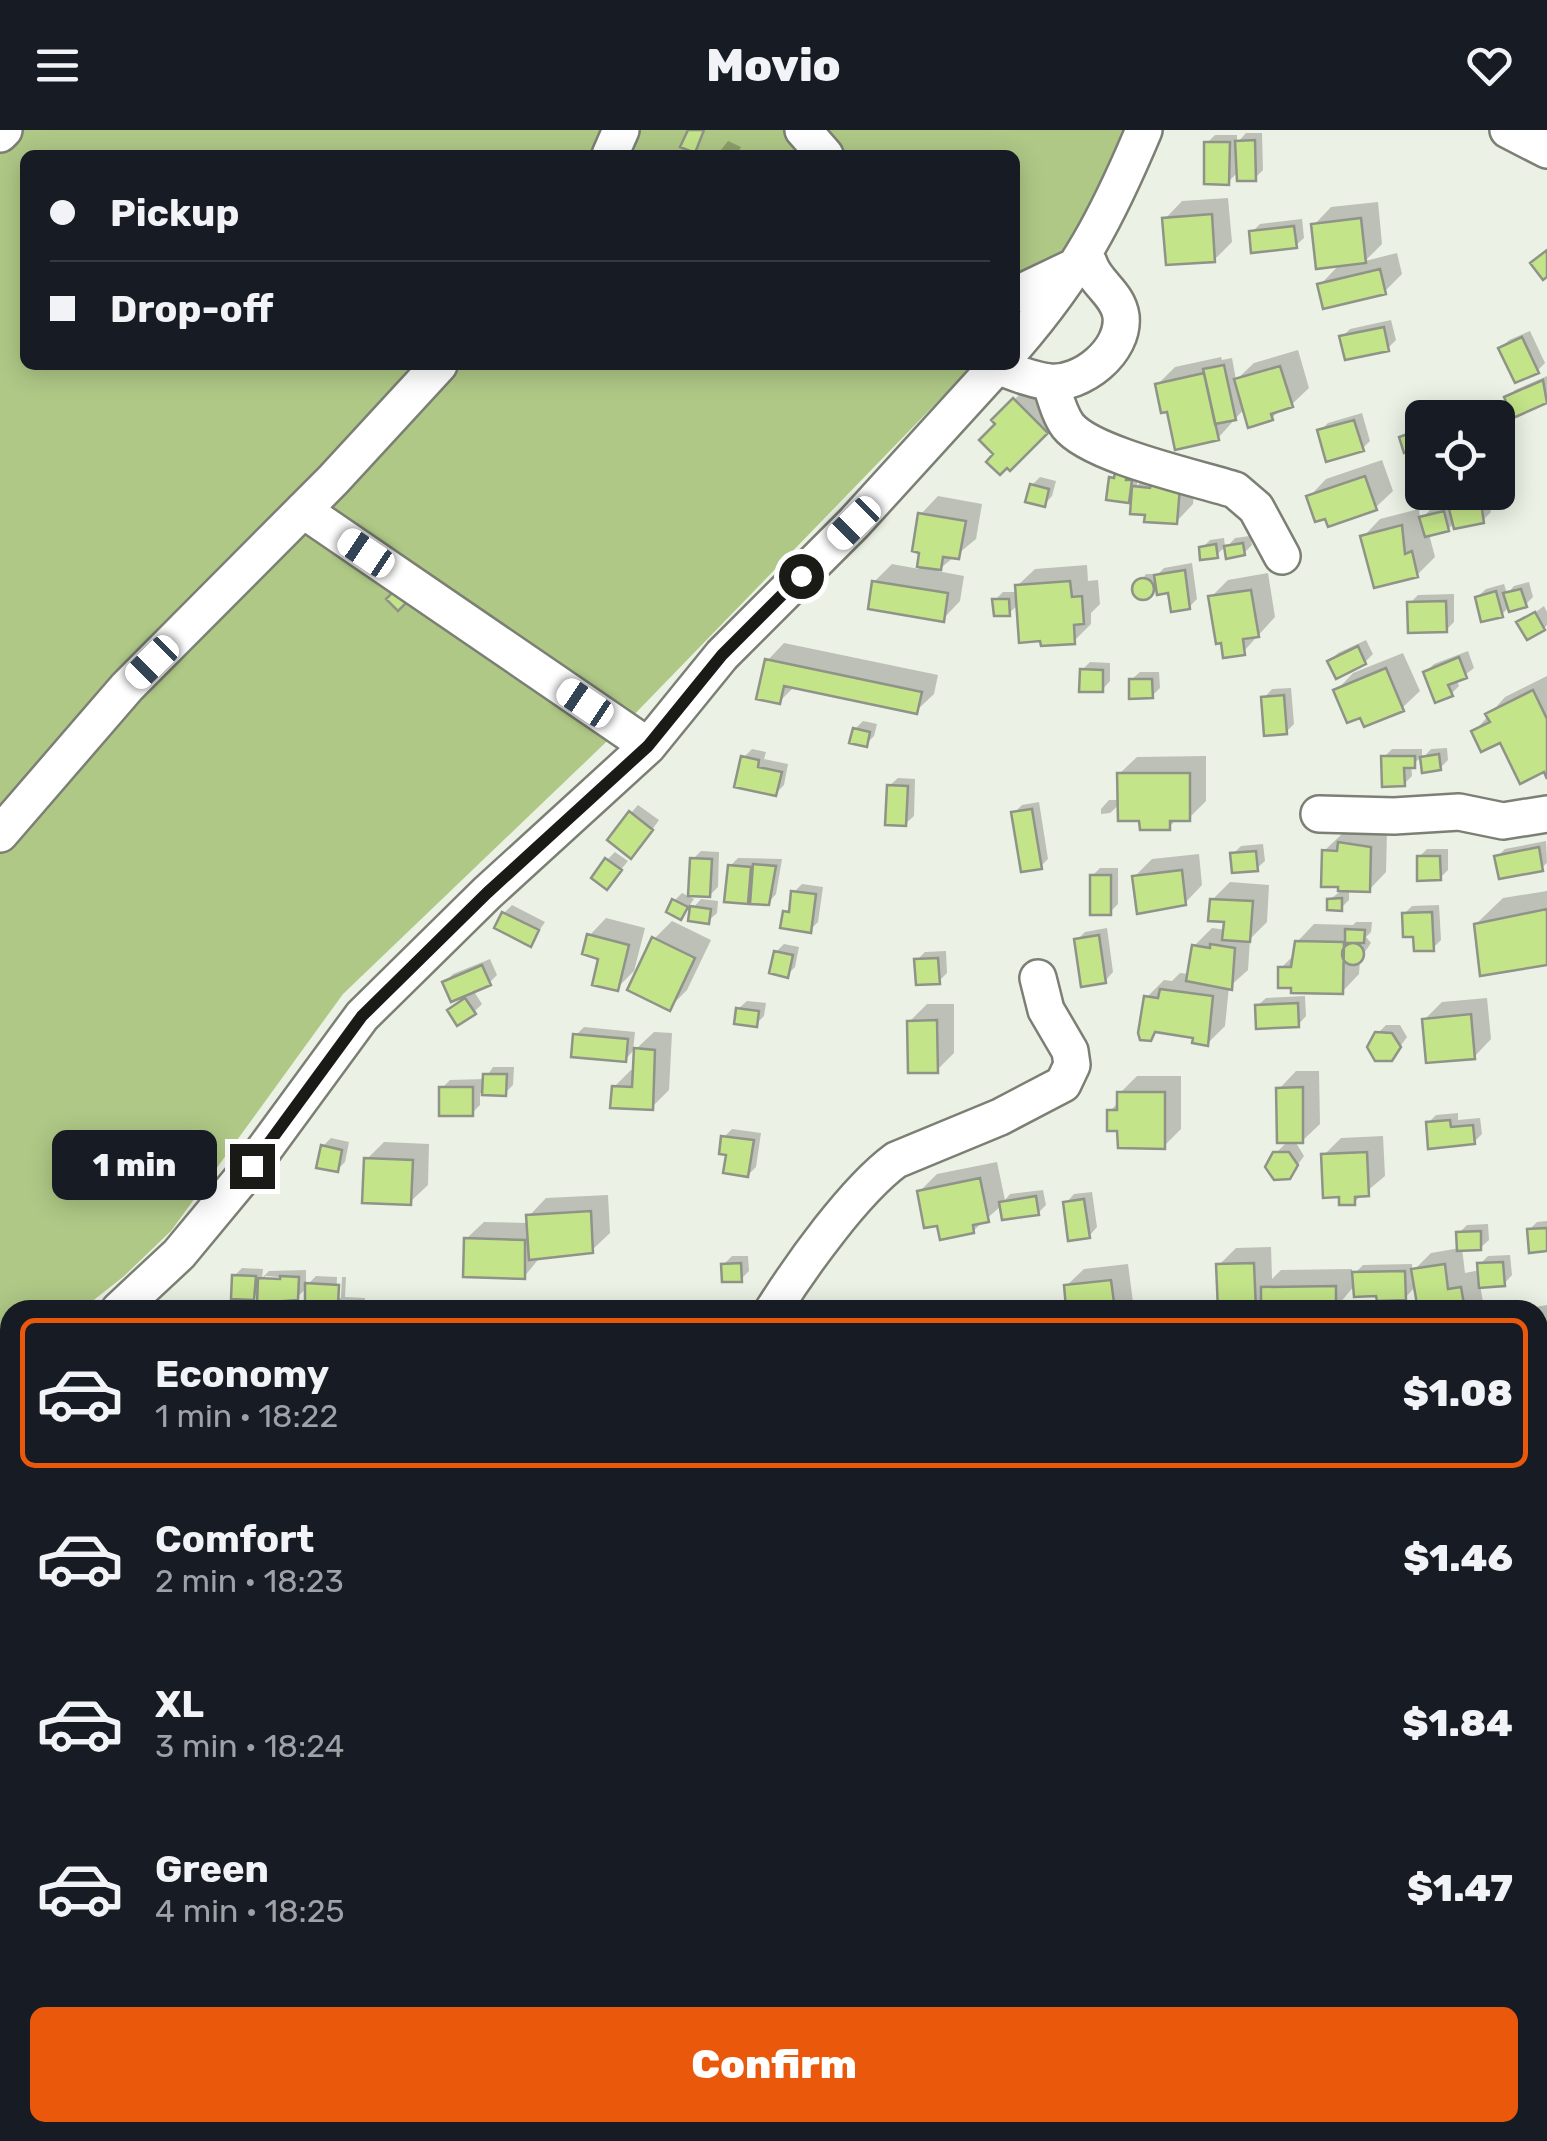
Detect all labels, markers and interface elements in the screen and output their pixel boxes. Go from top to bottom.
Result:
icon: menu [30,38,85,93]
icon: heart [1462,38,1517,93]
text: Movio [706,39,841,92]
text: Pickup [110,190,239,236]
text: Drop-off [110,286,273,332]
map controls [1405,400,1515,510]
button: locate [1405,400,1515,510]
car [822,491,886,555]
car [333,524,399,582]
route start [779,554,824,599]
car [120,630,184,694]
car [552,674,618,732]
callout: 1 min [52,1131,217,1201]
route end [230,1144,275,1189]
text: 1 min [93,1146,176,1184]
icon: car [35,1348,125,1438]
text: Economy [155,1351,329,1397]
text: $1.08 [1403,1370,1513,1416]
text: 1 min · 18:22 [155,1397,338,1435]
icon: car [35,1513,125,1603]
text: Comfort [155,1516,314,1562]
text: $1.46 [1403,1535,1513,1581]
text: 2 min · 18:23 [155,1562,344,1600]
icon: car [35,1678,125,1768]
text: XL [155,1681,204,1727]
text: $1.84 [1402,1700,1513,1746]
text: 3 min · 18:24 [155,1727,344,1765]
icon: car [35,1843,125,1933]
text: Green [155,1846,269,1892]
text: $1.47 [1407,1865,1513,1911]
text: 4 min · 18:25 [155,1892,345,1930]
button: Confirm [30,2007,1518,2122]

